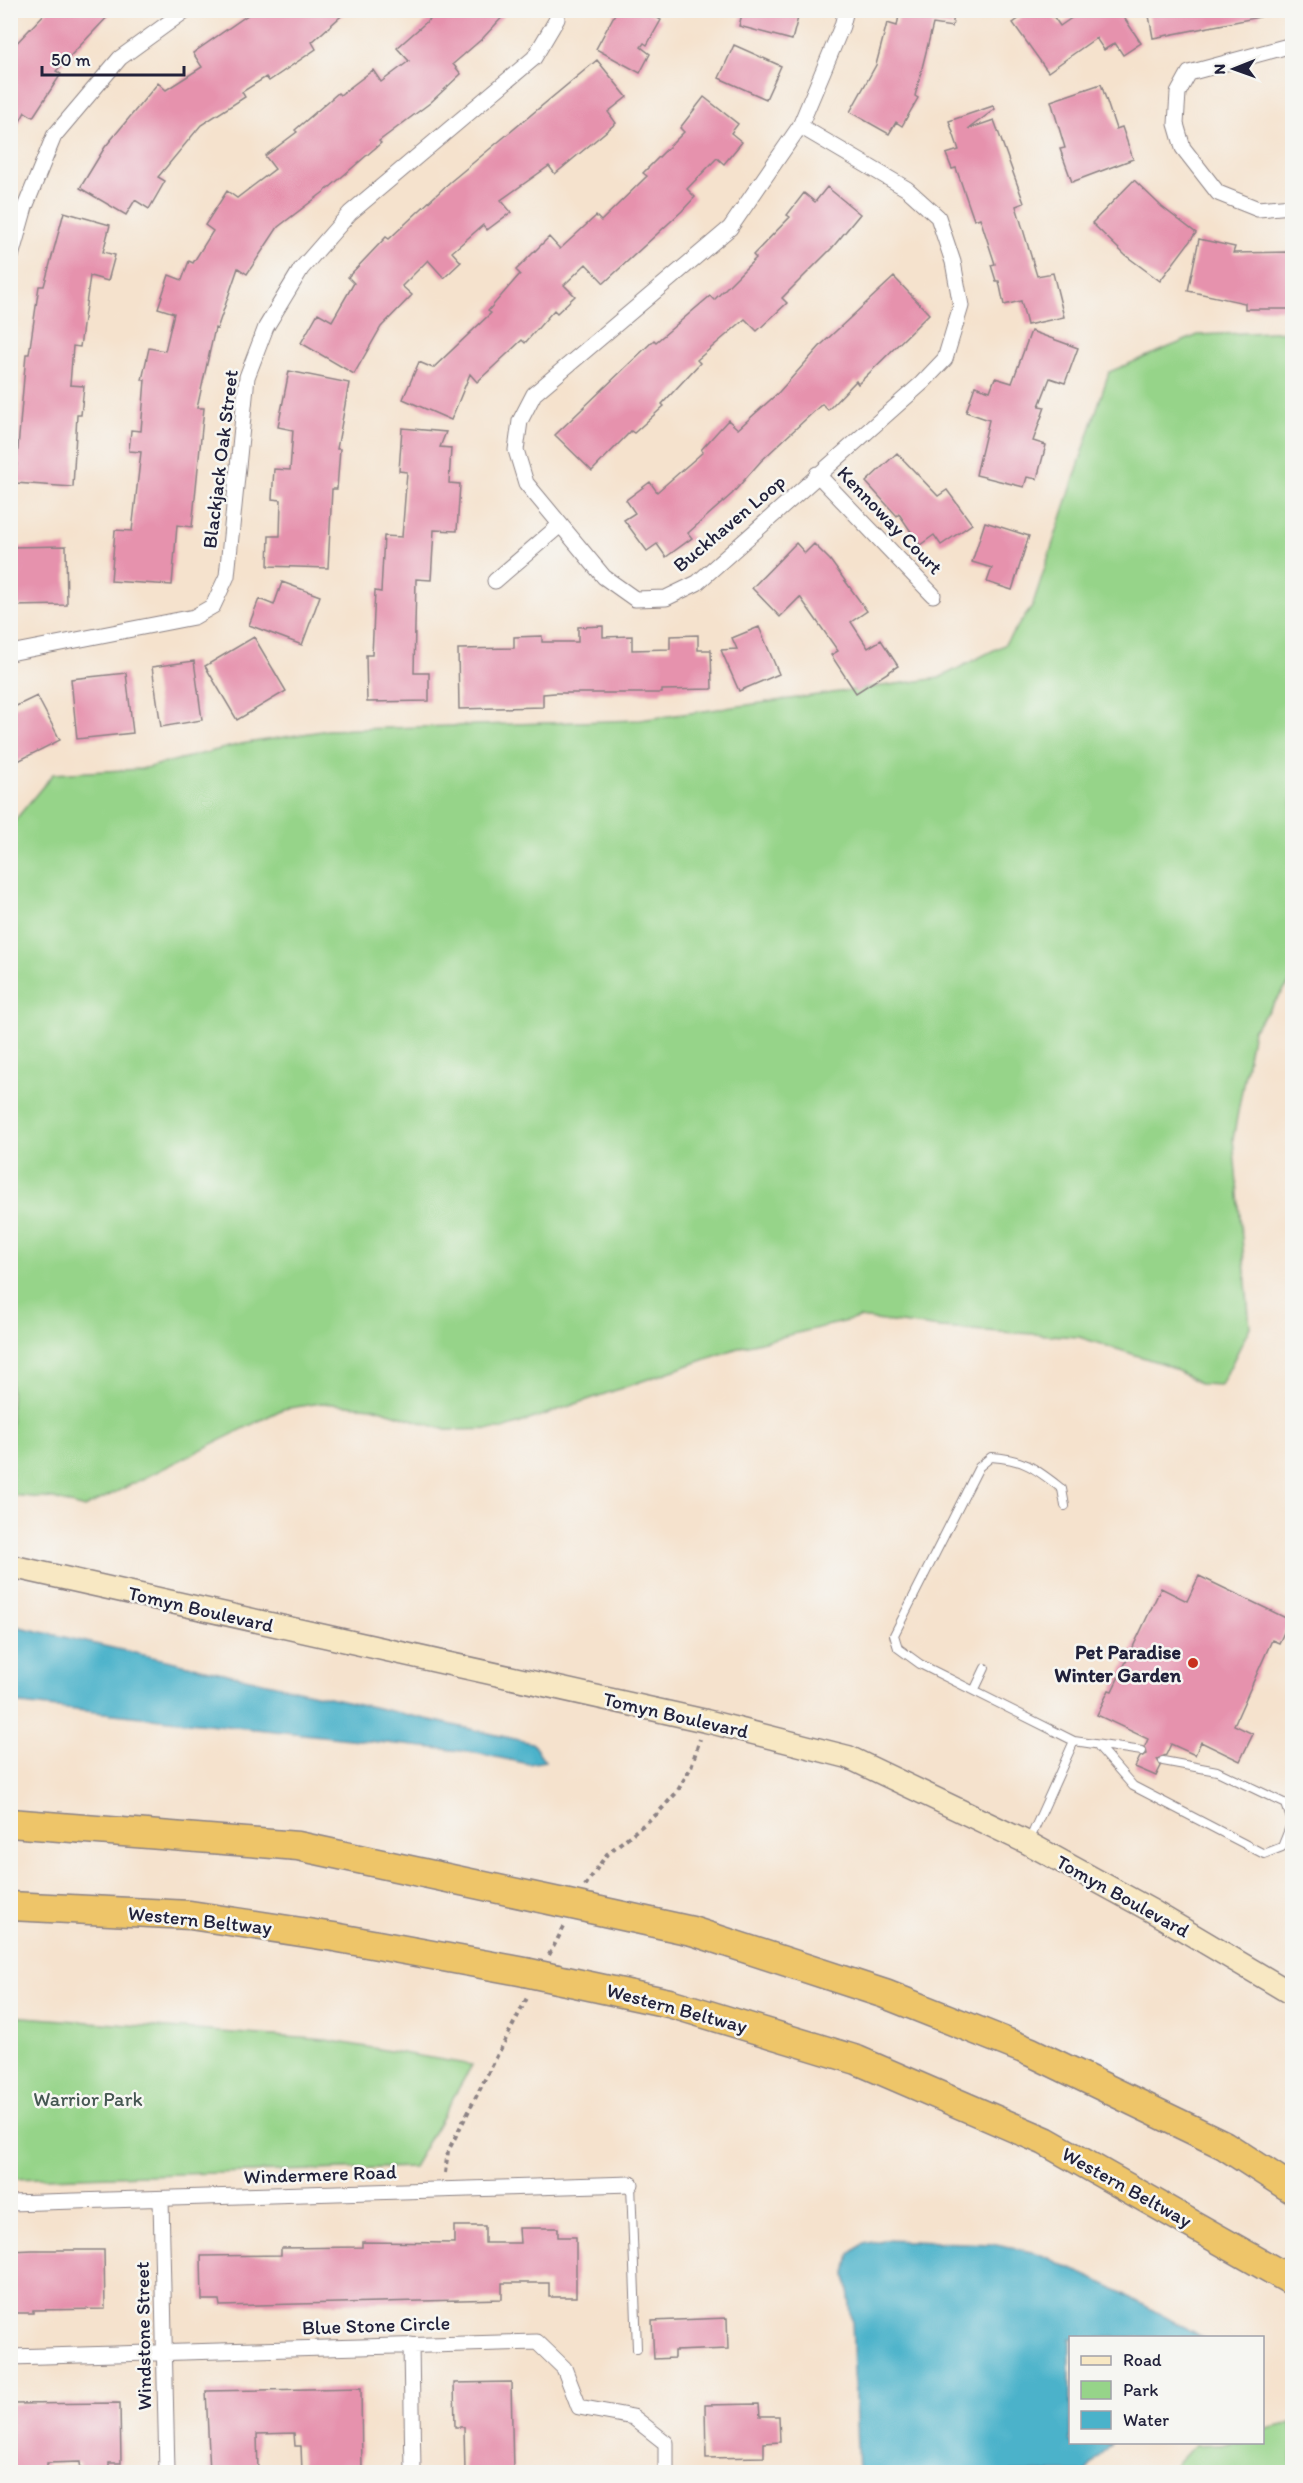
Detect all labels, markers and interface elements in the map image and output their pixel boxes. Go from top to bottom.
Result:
scale bar [42,39,184,77]
north arrow [1204,39,1264,99]
text: 50 m [51,49,91,71]
text: N [1210,64,1229,75]
street label: Blackjack Oak Street [197,368,243,550]
street label: Kennoway Court [832,461,948,579]
street label: Buckhaven Loop [668,469,790,577]
street label: Tomyn Boulevard [126,1581,276,1637]
place label: Pet Paradise Winter Garden [1054,1640,1182,1687]
marker: Pet Paradise Winter Garden [1186,1656,1200,1670]
street label: Tomyn Boulevard [601,1687,751,1743]
street label: Tomyn Boulevard [1052,1849,1194,1943]
street label: Western Beltway [127,1901,274,1940]
street label: Western Beltway [604,1978,751,2038]
park label: Warrior Park [33,2087,143,2111]
street label: Western Beltway [1058,2141,1197,2233]
street label: Windermere Road [243,2159,397,2189]
street label: Windstone Street [130,2261,156,2411]
street label: Blue Stone Circle [302,2310,450,2340]
legend [1069,2336,1264,2444]
text: Road [1123,2349,1162,2371]
text: Park [1123,2379,1158,2401]
text: Water [1123,2409,1169,2431]

